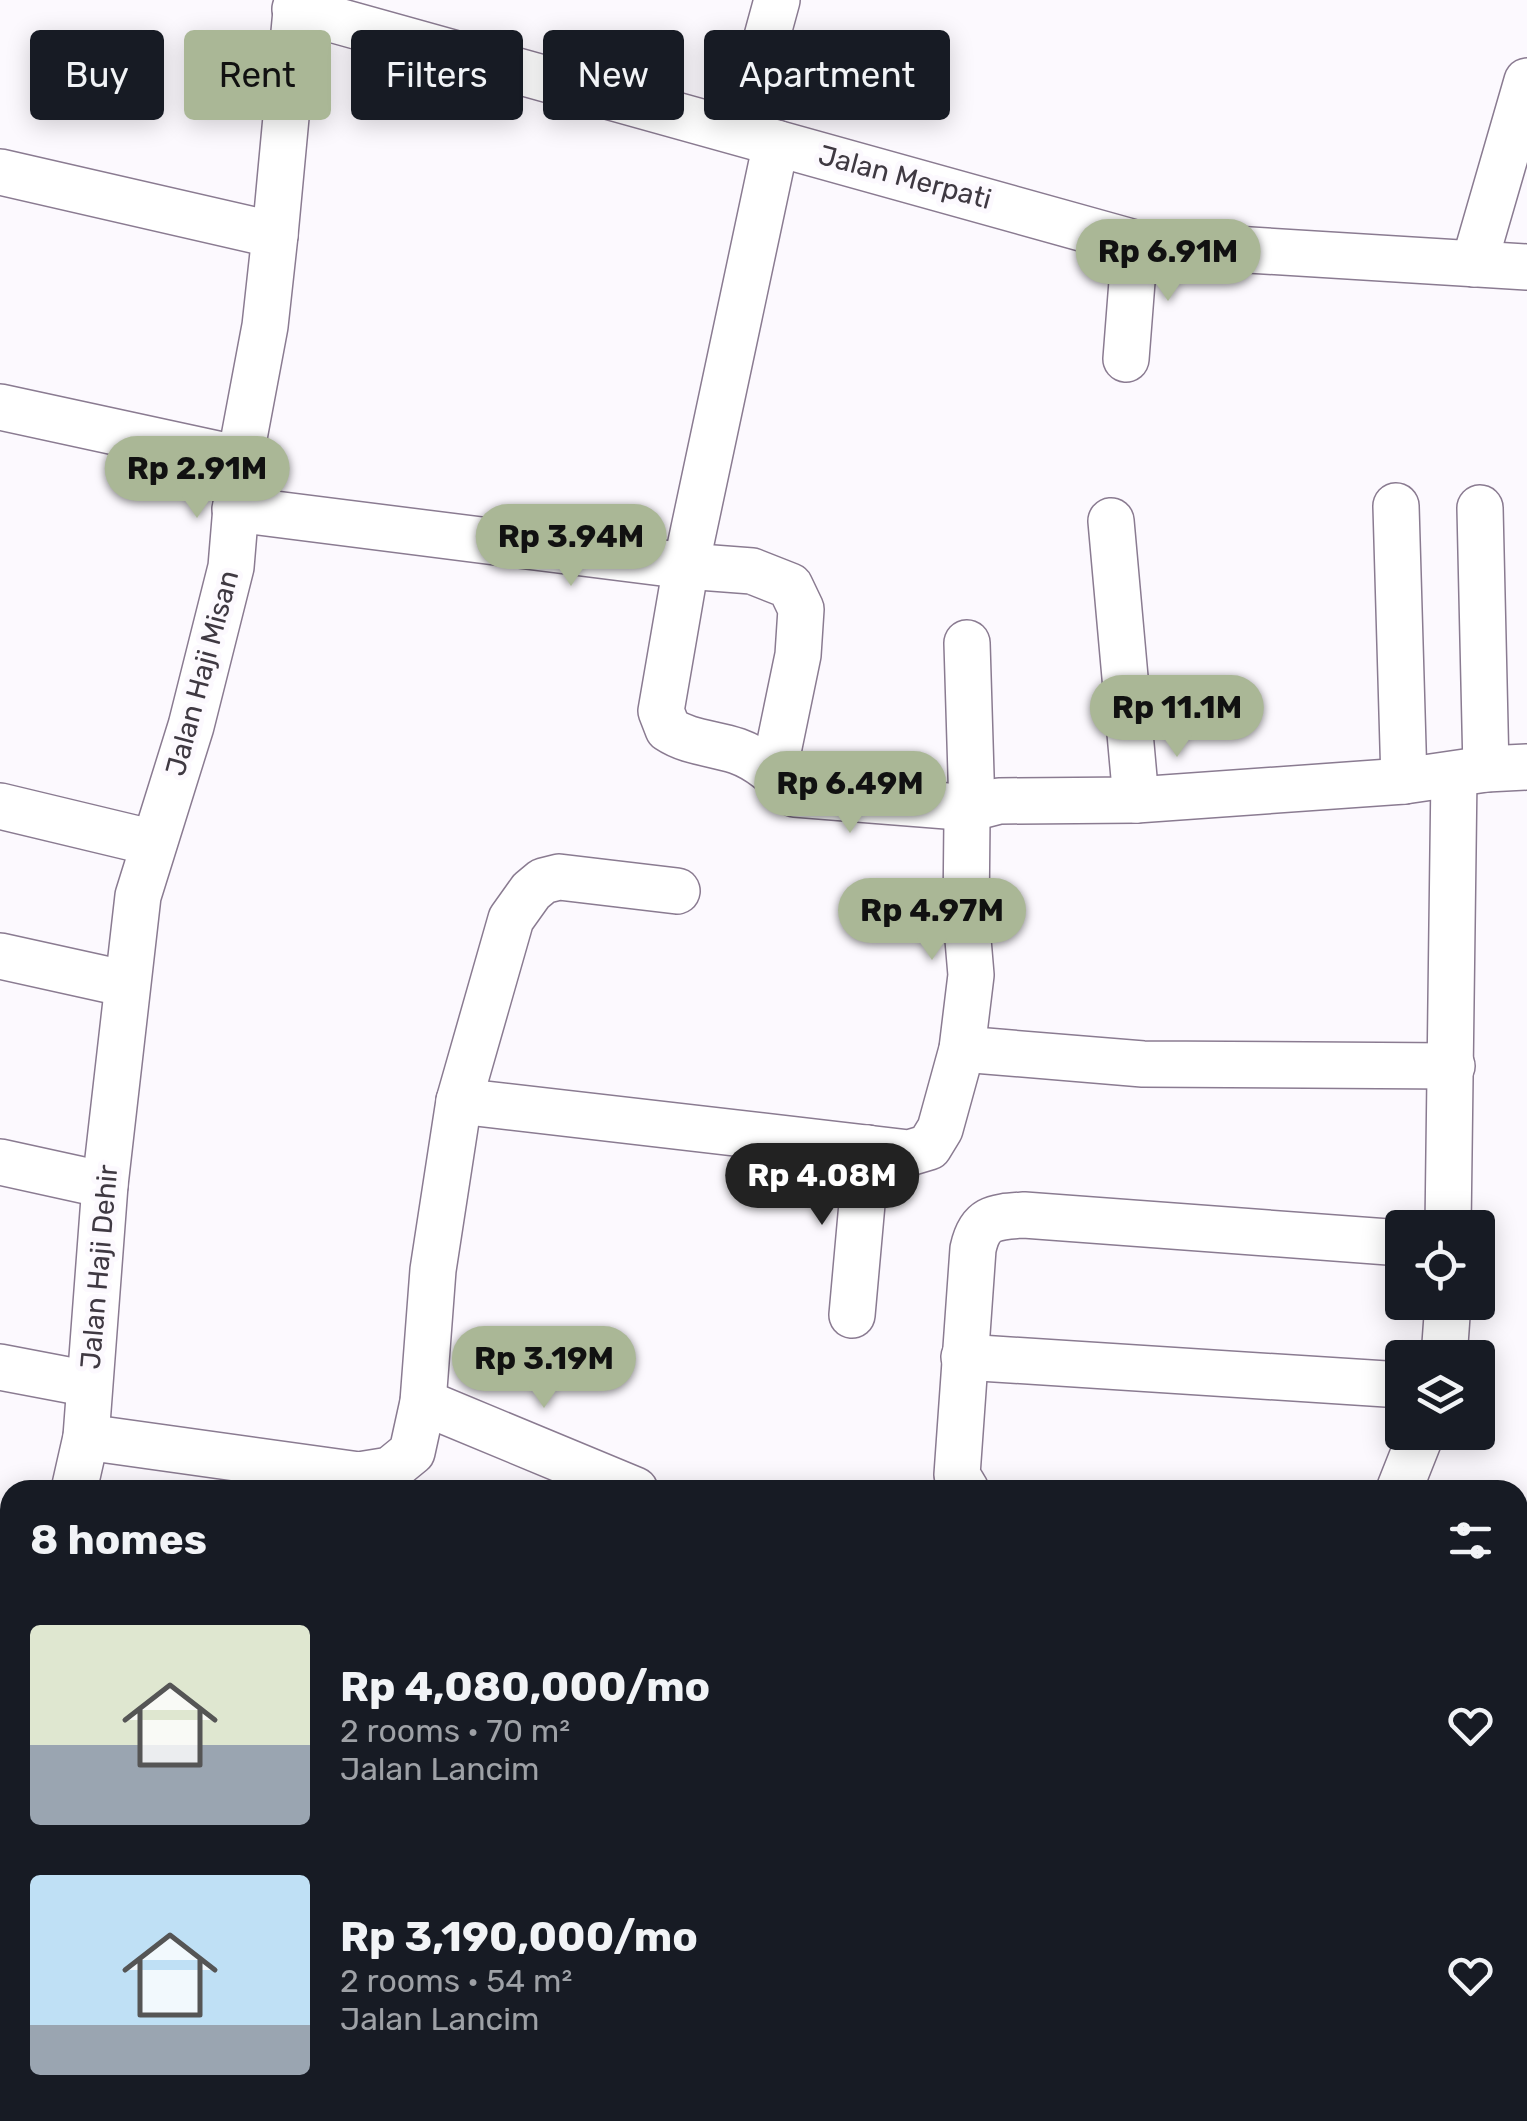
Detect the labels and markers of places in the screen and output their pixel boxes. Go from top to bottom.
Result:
pin: Rp 6.91M [1065,219,1271,304]
pin: Rp 2.91M [94,436,300,521]
pin: Rp 3.94M [468,504,674,589]
pin: Rp 11.1M [1074,675,1280,760]
pin: Rp 6.49M [747,751,953,836]
pin: Rp 4.97M [829,878,1035,963]
pin: Rp 4.08M [719,1143,925,1228]
pin: Rp 3.19M [441,1326,647,1411]

